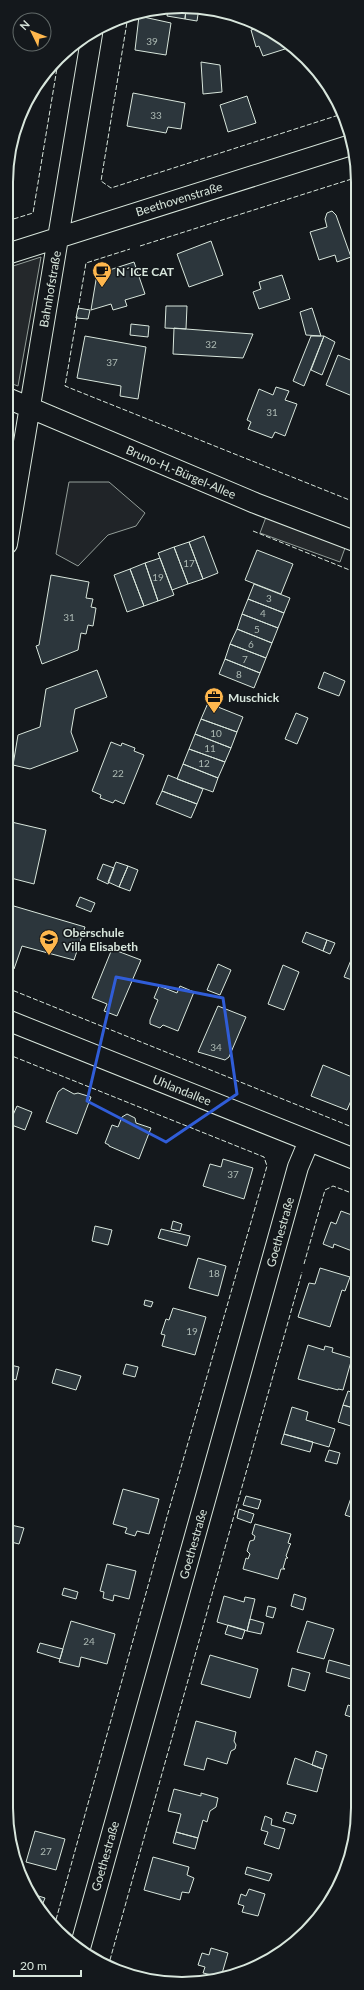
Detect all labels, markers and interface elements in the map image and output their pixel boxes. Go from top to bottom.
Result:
north arrow [12,12,52,52]
text: N [17,17,32,32]
house number: 39 [146,35,158,47]
house number: 33 [150,109,162,121]
street label: Beethovenstraße [134,179,224,219]
street label: Bahnhofstraße [36,249,64,329]
cafe icon: N´ICE CAT [91,260,113,288]
place label: N´ICE CAT [116,264,175,279]
house number: 32 [205,338,217,350]
house number: 37 [106,356,118,368]
house number: 31 [266,406,278,418]
street label: Bruno-H.-Bürgel-Allee [124,442,238,502]
house number: 17 [183,557,195,569]
house number: 19 [152,571,164,583]
house number: 3 [266,592,272,604]
house number: 4 [260,607,266,619]
house number: 31 [63,611,75,623]
house number: 5 [254,623,260,635]
house number: 6 [248,638,254,650]
house number: 7 [242,653,248,665]
house number: 8 [236,668,242,680]
office icon: Muschick [203,686,225,714]
place label: Muschick [228,690,280,705]
house number: 10 [210,727,222,739]
house number: 11 [204,742,216,754]
house number: 12 [198,757,210,769]
house number: 22 [112,767,124,779]
place label: Oberschule Villa Elisabeth [62,925,138,954]
school or university icon: Oberschule Villa Elisabeth [38,928,60,956]
house number: 34 [210,1041,222,1053]
street label: Uhlandallee [150,1071,214,1109]
house number: 37 [227,1168,239,1180]
street label: Goethestraße [263,1195,297,1269]
house number: 18 [208,1267,220,1279]
house number: 19 [186,1325,198,1337]
street label: Goethestraße [176,1507,210,1581]
house number: 24 [83,1635,95,1647]
street label: Goethestraße [88,1819,122,1893]
house number: 27 [40,1845,52,1857]
scale bar [14,1952,81,1978]
text: 20 m [20,1958,47,1973]

